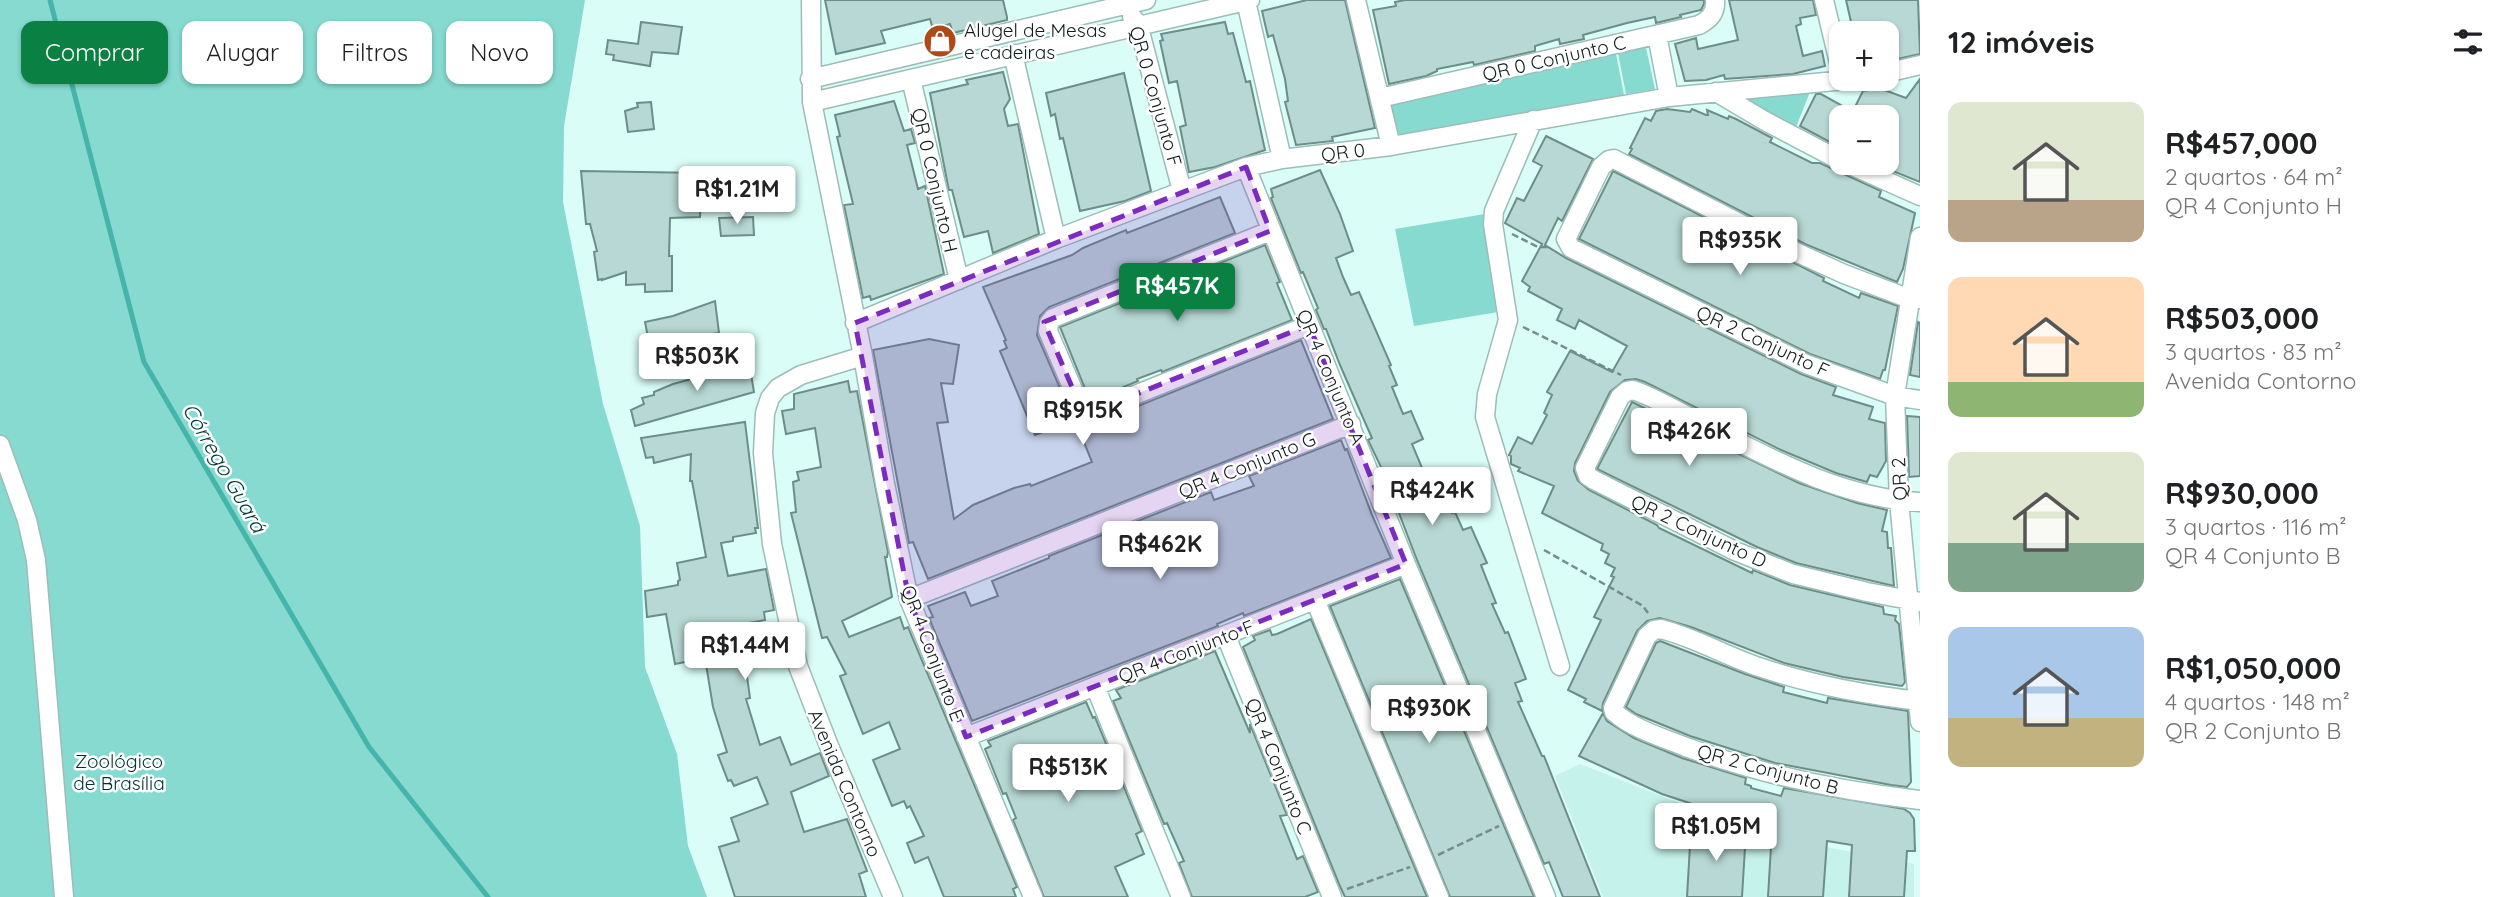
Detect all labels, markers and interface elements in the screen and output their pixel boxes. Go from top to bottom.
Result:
place label: Alugel de Mesas e cadeiras [964,18,1106,64]
chip: Comprar [21,21,168,84]
chip: Alugar [182,21,303,84]
chip: Filtros [317,21,432,84]
chip: Novo [446,21,553,84]
map controls [1829,21,1899,175]
button: + [1829,21,1899,91]
shop icon: Alugel de Mesas e cadeiras [921,22,959,60]
street label: QR 0 Conjunto F [1125,23,1187,169]
text: 12 imóveis [1948,23,2094,61]
icon: filters [2449,23,2487,61]
street label: QR 0 Conjunto C [1480,30,1628,86]
street label: QR 0 Conjunto H [907,105,963,255]
button: − [1829,105,1899,175]
text: R$457,000 [2165,124,2318,162]
icon: home [2004,130,2088,214]
street label: QR 0 [1320,137,1366,167]
text: 2 quartos · 64 m² [2165,162,2343,191]
pin: R$1.21M [672,166,802,226]
text: R$1.21M [694,174,780,203]
text: QR 4 Conjunto H [2165,191,2342,220]
pin: R$935K [1683,218,1797,277]
text: R$935K [1698,225,1782,254]
pin: R$457K [1120,264,1234,323]
text: R$457K [1135,271,1219,300]
text: R$503,000 [2165,299,2319,337]
street label: QR 2 Conjunto F [1693,300,1833,382]
icon: home [2004,305,2088,389]
street label: QR 4 Conjunto A [1292,306,1370,448]
pin: R$503K [640,334,754,393]
text: 3 quartos · 83 m² [2165,337,2342,366]
text: R$503K [655,341,739,370]
text: Avenida Contorno [2165,366,2356,395]
pin: R$915K [1026,388,1140,447]
text: R$915K [1043,395,1123,424]
water label: Córrego Guará [177,398,273,538]
pin: R$426K [1632,408,1746,468]
text: R$426K [1647,416,1731,445]
street label: QR 4 Conjunto G [1175,427,1319,503]
street label: QR 2 [1886,457,1912,501]
pin: R$424K [1375,468,1489,527]
text: R$930,000 [2165,474,2319,512]
text: R$424K [1390,475,1474,504]
icon: home [2004,480,2088,564]
street label: QR 2 Conjunto D [1627,489,1771,573]
text: 3 quartos · 116 m² [2165,512,2347,541]
pin: R$462K [1103,522,1217,581]
text: R$462K [1118,529,1202,558]
text: QR 4 Conjunto B [2165,541,2341,570]
street label: QR 4 Conjunto E [896,582,970,724]
street label: QR 4 Conjunto F [1115,614,1257,688]
pin: R$1.44M [680,622,810,682]
text: R$1.44M [700,630,790,659]
text: R$1,050,000 [2165,649,2341,687]
icon: home [2004,655,2088,739]
pin: R$930K [1372,686,1486,745]
text: 4 quartos · 148 m² [2165,687,2350,716]
text: R$930K [1387,693,1471,722]
street label: QR 4 Conjunto C [1241,694,1317,838]
street label: Avenida Contorno [803,706,887,860]
text: QR 2 Conjunto B [2165,716,2341,745]
street label: QR 2 Conjunto B [1695,739,1841,799]
pin: R$513K [1011,744,1125,804]
park label: Zoológico de Brasília [73,749,165,795]
text: R$513K [1028,752,1108,781]
pin: R$1.05M [1651,804,1781,863]
text: R$1.05M [1671,811,1761,840]

